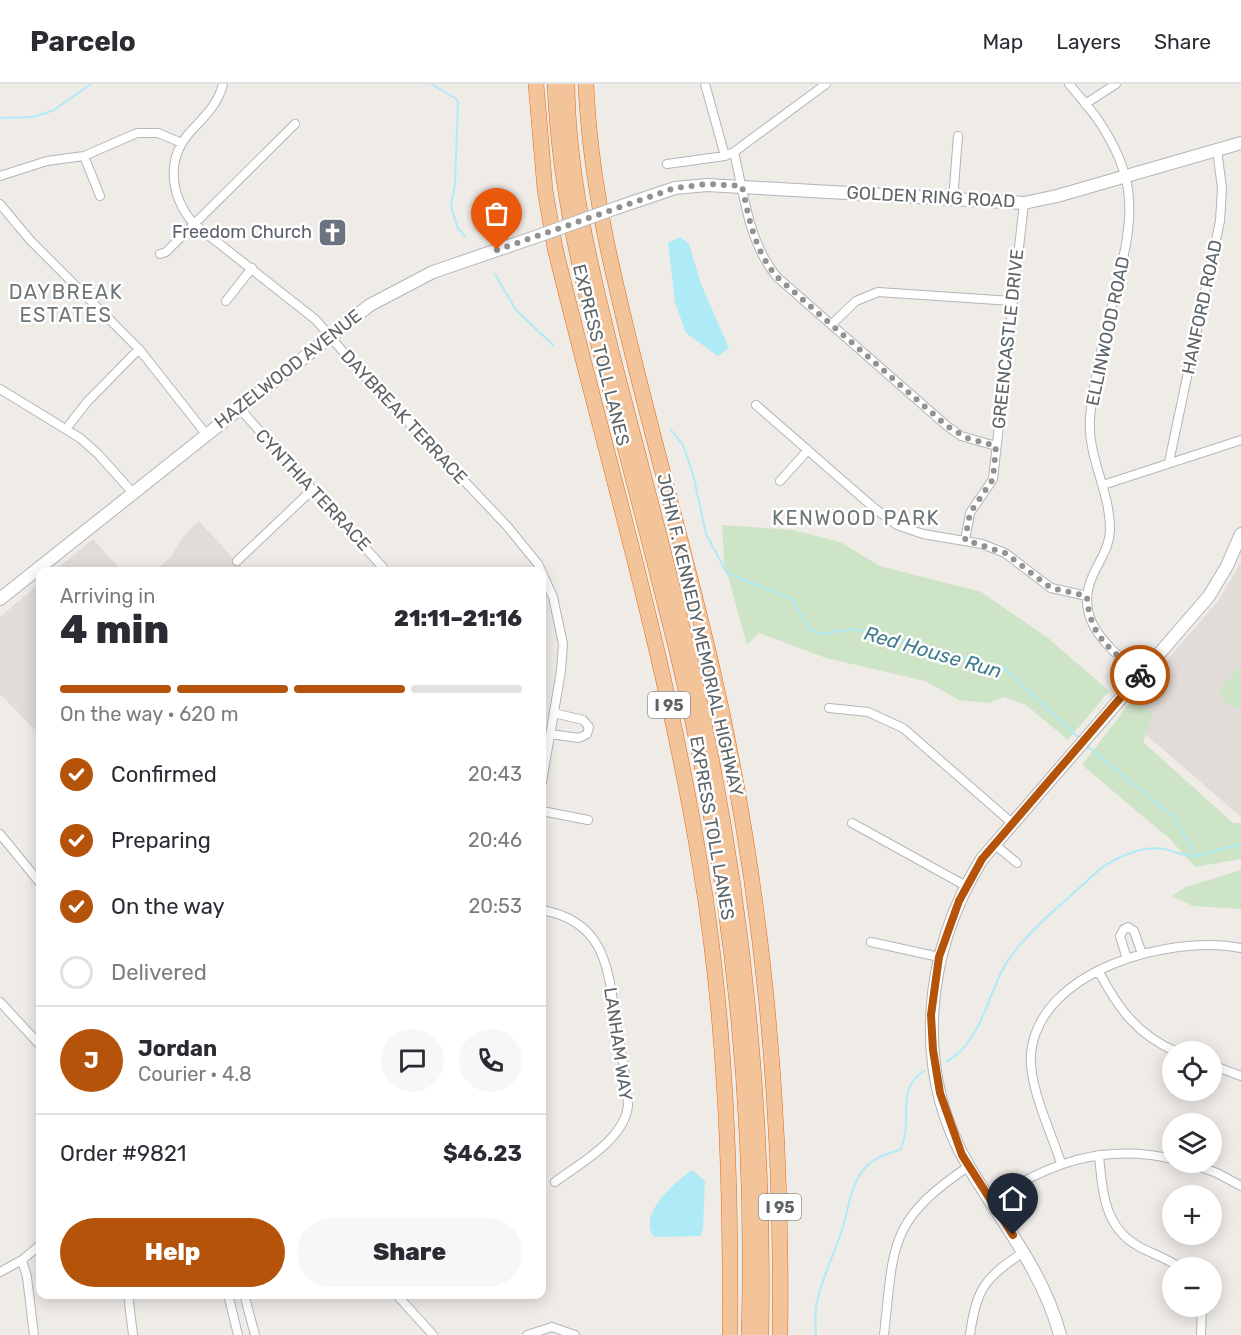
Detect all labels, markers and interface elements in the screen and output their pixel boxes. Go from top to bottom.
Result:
text: Parcelo [30,25,136,58]
text: Map [982,29,1023,54]
text: Layers [1056,29,1121,54]
text: Share [1154,29,1211,54]
street label: GOLDEN RING ROAD [846,182,1016,212]
pin [471,188,522,250]
icon: bag [480,197,513,230]
church icon: Freedom Church [317,216,349,248]
place label: Freedom Church [172,221,312,243]
street label: HANFORD ROAD [1177,238,1227,376]
street label: GREENCASTLE DRIVE [988,248,1028,430]
street label: ELLINWOOD ROAD [1081,254,1135,408]
street label: EXPRESS TOLL LANES [568,262,634,448]
district label: DAYBREAK ESTATES [9,280,123,327]
street label: HAZELWOOD AVENUE [210,305,366,433]
street label: DAYBREAK TERRACE [336,345,472,489]
street label: CYNTHIA TERRACE [251,424,375,556]
street label: JOHN F. KENNEDY MEMORIAL HIGHWAY [652,471,748,799]
district label: KENWOOD PARK [772,506,940,530]
text: Arriving in [60,584,155,608]
text: 21:11–21:16 [394,605,522,632]
text: 4 min [60,607,169,653]
water label: Red House Run [861,621,1005,683]
courier [1110,645,1170,705]
icon: bike [1124,659,1157,692]
road number: I 95 [648,692,690,718]
text: On the way · 620 m [60,702,238,726]
street label: EXPRESS TOLL LANES [685,734,739,922]
icon: check [60,758,93,791]
text: Confirmed [111,761,217,788]
text: 20:43 [468,762,522,786]
icon: check [60,824,93,857]
text: Preparing [111,827,211,854]
text: 20:46 [468,828,522,852]
icon: check [60,890,93,923]
text: On the way [111,893,225,920]
text: 20:53 [469,894,522,918]
text: Delivered [111,959,207,986]
street label: LANHAM WAY [599,986,637,1103]
button: chat [381,1029,444,1092]
button: phone [459,1029,522,1092]
text: Jordan [138,1035,217,1062]
map controls [1162,1041,1222,1317]
button: locate [1162,1041,1222,1101]
text: J [84,1047,99,1074]
text: Courier · 4.8 [138,1062,252,1086]
button: layers [1162,1113,1222,1173]
text: Order #9821 [60,1140,186,1167]
text: $46.23 [443,1140,522,1167]
pin [987,1173,1038,1235]
icon: home [996,1182,1029,1215]
button: + [1162,1185,1222,1245]
road number: I 95 [759,1194,801,1220]
button: Help [60,1218,285,1287]
button: Share [297,1218,522,1287]
button: − [1162,1257,1222,1317]

